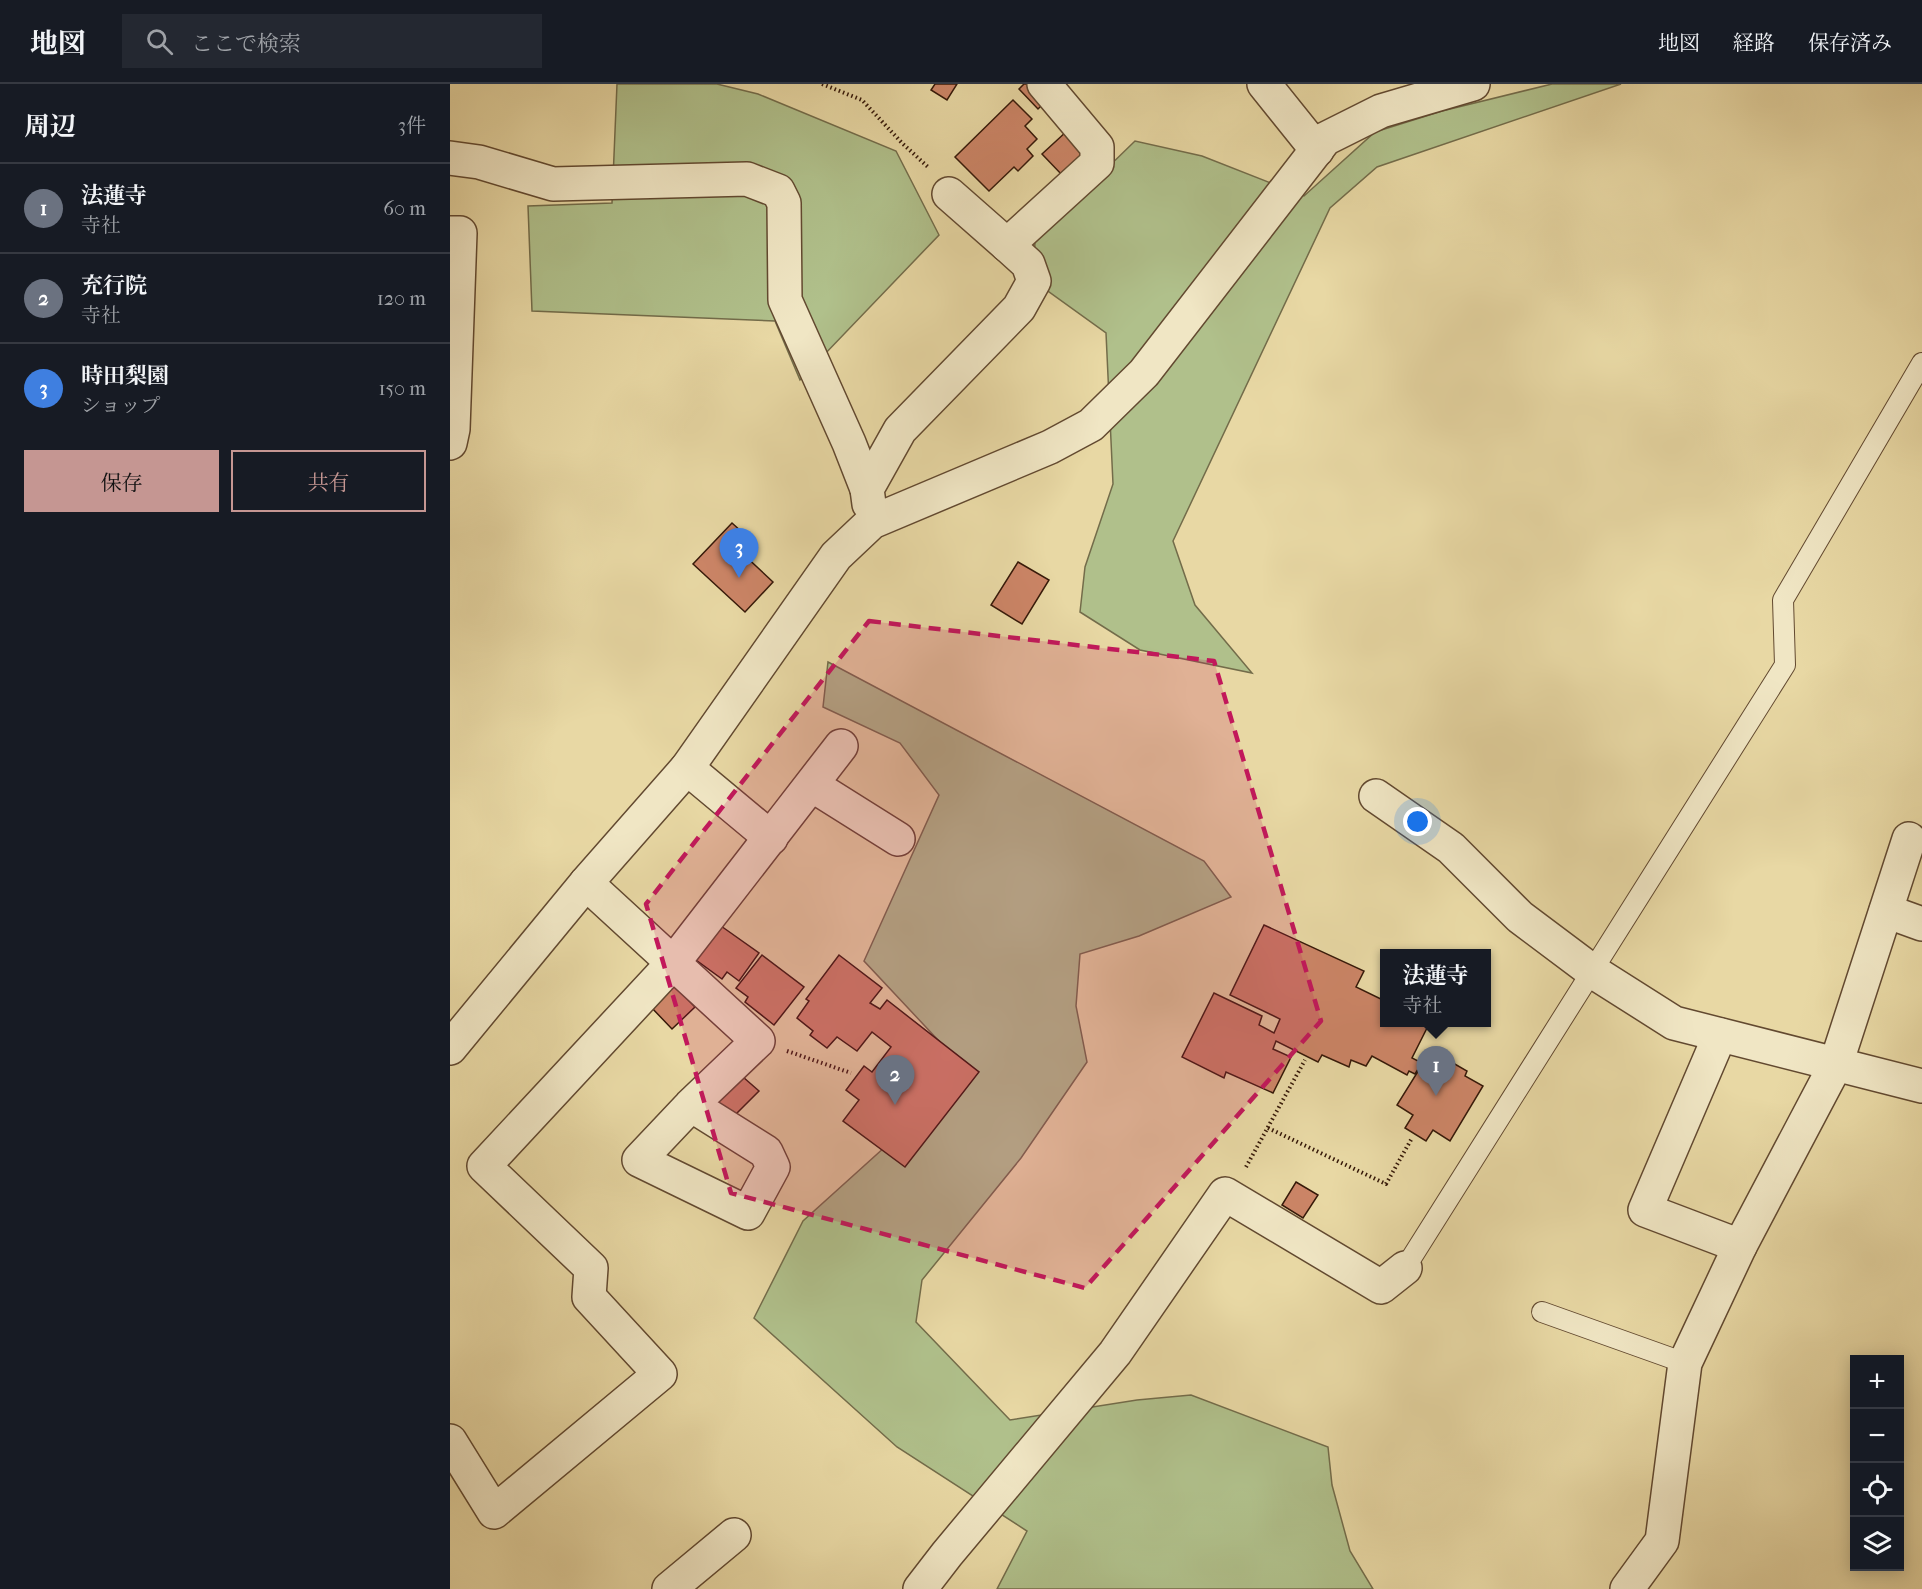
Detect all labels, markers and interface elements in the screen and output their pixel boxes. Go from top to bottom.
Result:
search box [122,14,542,68]
icon: search [143,25,176,58]
text: 地図 [30,27,86,60]
text: ここで検索 [191,31,301,57]
text: 地図 [1658,31,1700,55]
text: 経路 [1733,31,1775,55]
text: 保存済み [1808,31,1892,55]
text: 周辺 [24,111,76,142]
text: 3件 [398,114,426,137]
text: 法蓮寺 [81,183,147,209]
text: 1 [40,197,47,220]
text: 60 m [383,197,426,220]
text: 寺社 [81,214,121,237]
text: 充行院 [81,273,147,299]
text: 2 [38,287,49,310]
text: 120 m [377,287,426,310]
text: 寺社 [81,304,121,327]
text: 時田梨園 [81,363,169,389]
text: 3 [39,377,48,400]
text: 150 m [378,377,426,400]
text: ショップ [81,394,161,417]
button: 保存 [24,450,219,512]
button: 共有 [231,450,426,512]
pin: 3 [720,528,758,578]
your location [1403,807,1432,836]
popup [1380,949,1491,1027]
text: 法蓮寺 [1402,963,1469,989]
text: 寺社 [1402,994,1442,1017]
pin: 1 [1416,1046,1456,1096]
pin: 2 [876,1056,914,1105]
map controls [1850,1355,1904,1571]
button: + [1850,1355,1904,1409]
button: − [1850,1409,1904,1463]
button: locate [1850,1463,1904,1517]
button: layers [1850,1517,1904,1571]

